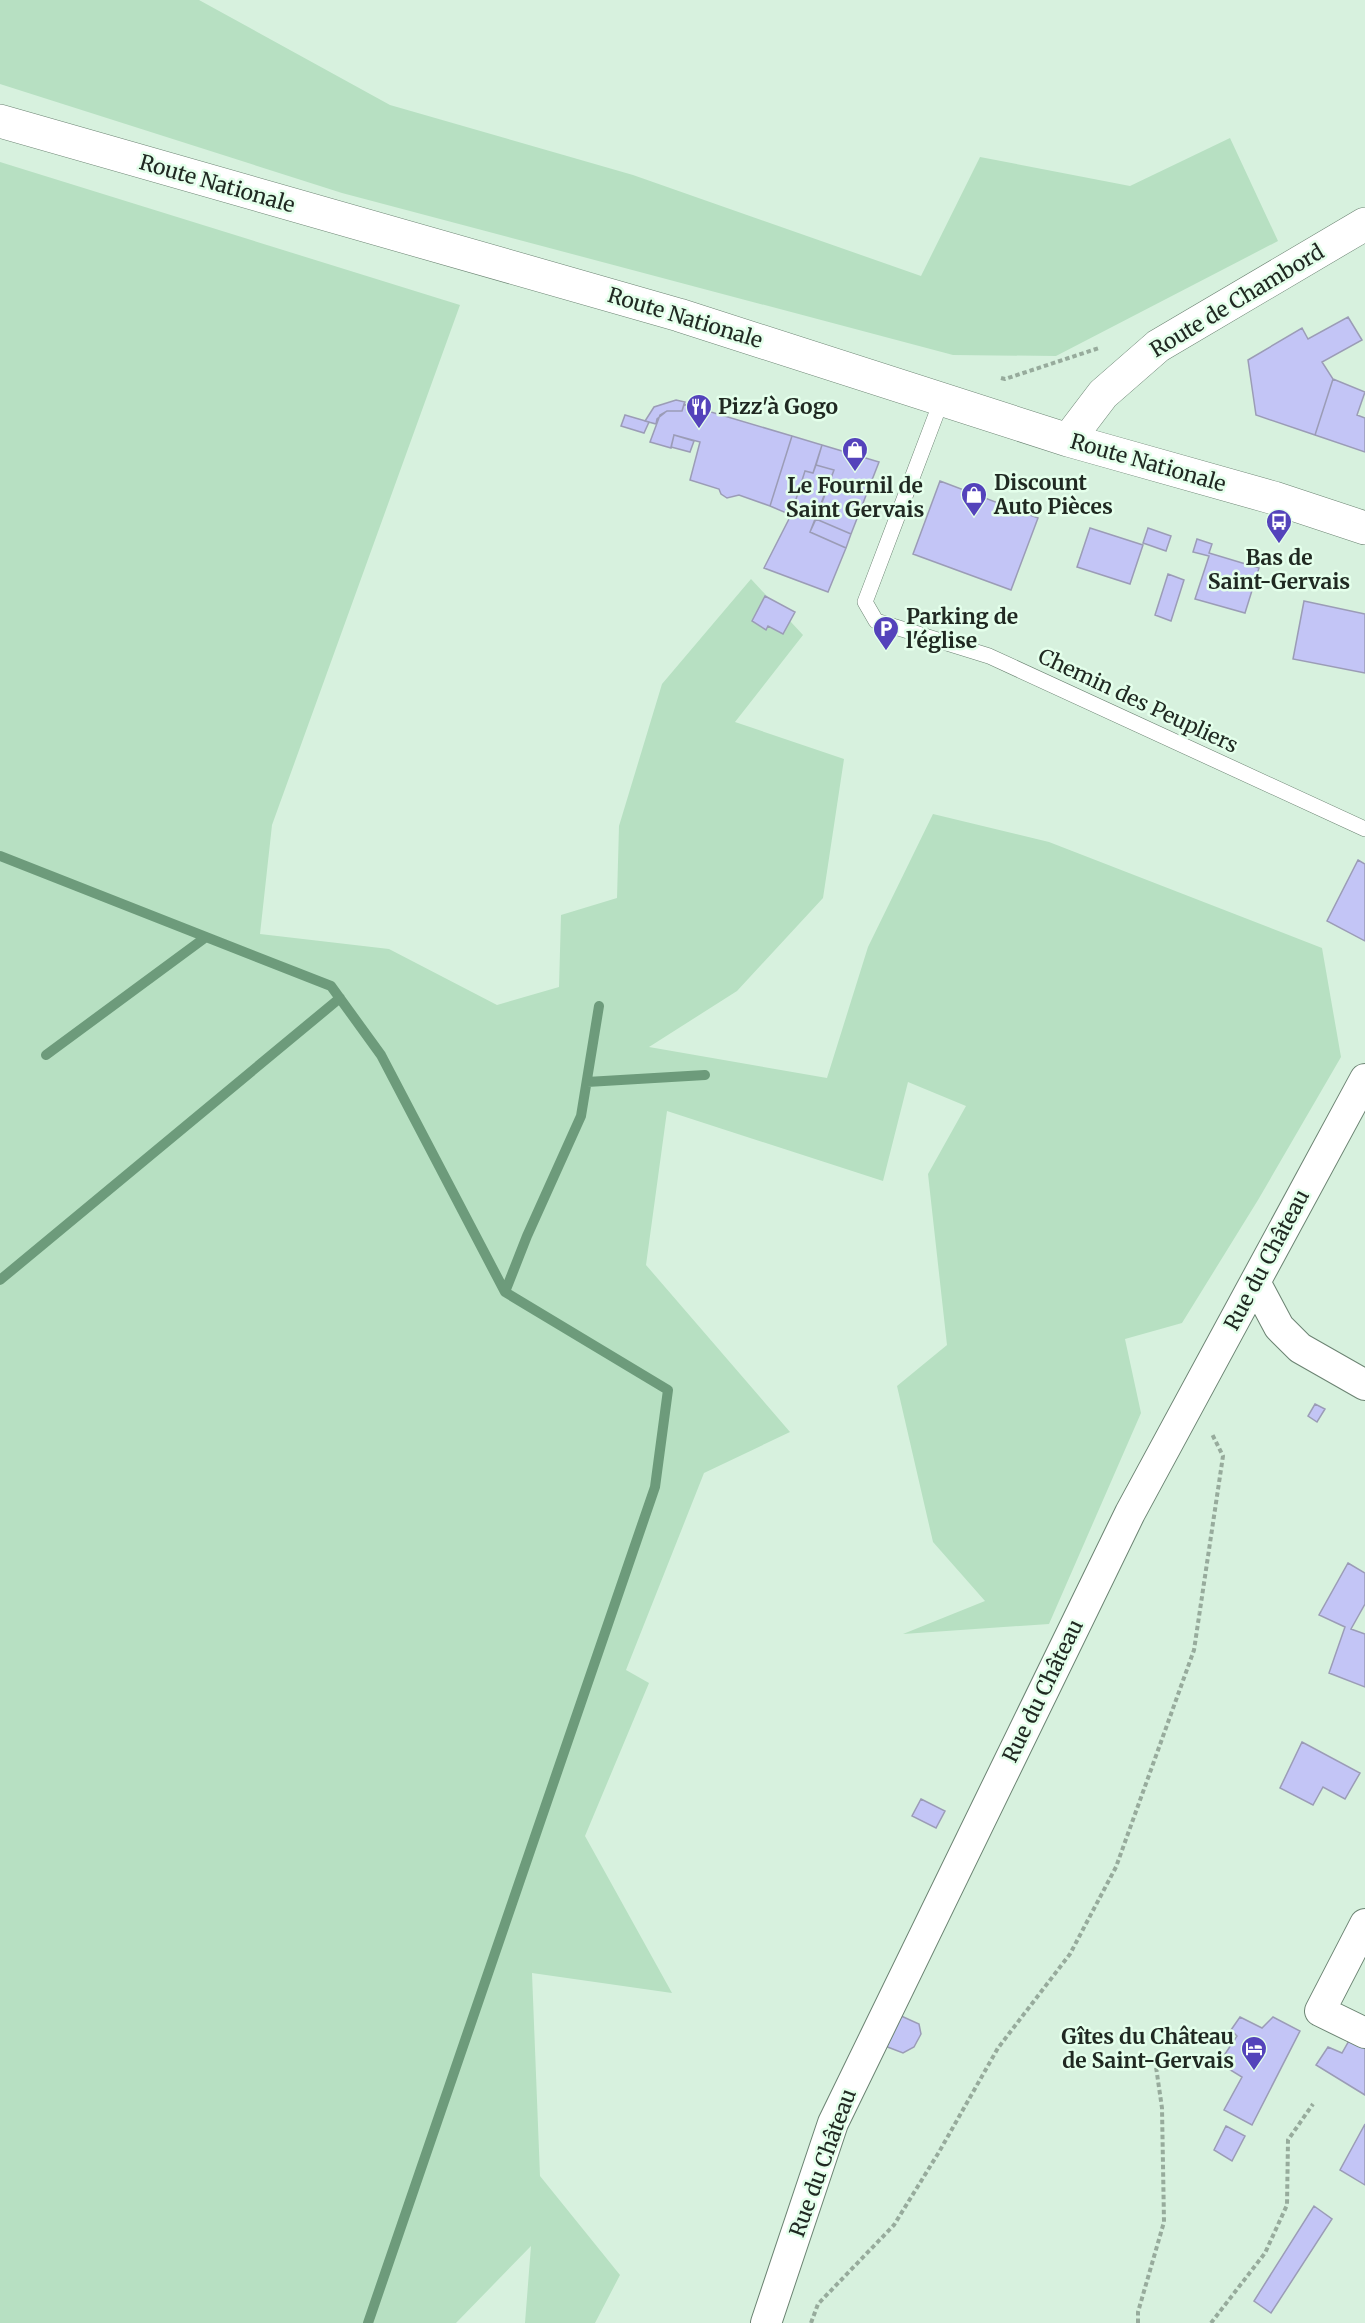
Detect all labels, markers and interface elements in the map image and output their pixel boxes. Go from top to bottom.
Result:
street label: Route Nationale [136,148,298,219]
street label: Route de Chambord [1145,238,1329,363]
street label: Route Nationale [604,281,766,354]
restaurant icon: Pizz'à Gogo [684,392,714,430]
place label: Pizz'à Gogo [718,393,838,420]
street label: Route Nationale [1067,427,1229,498]
shop icon: Le Fournil de Saint Gervais [840,435,870,473]
place label: Discount Auto Pièces [993,469,1113,520]
place label: Le Fournil de Saint Gervais [786,472,924,523]
shop icon: Discount Auto Pièces [959,480,989,518]
bus stop icon: Bas de Saint-Gervais [1264,507,1294,545]
place label: Bas de Saint-Gervais [1208,544,1350,595]
place label: Parking de l'église [906,603,1018,654]
parking icon: Parking de l'église [871,614,901,652]
street label: Chemin des Peupliers [1034,642,1243,759]
street label: Rue du Château [1218,1185,1315,1335]
street label: Rue du Château [996,1615,1089,1767]
place label: Gîtes du Château de Saint-Gervais [1061,2023,1234,2074]
hotel icon: Gîtes du Château de Saint-Gervais [1239,2034,1269,2072]
street label: Rue du Château [783,2085,862,2241]

